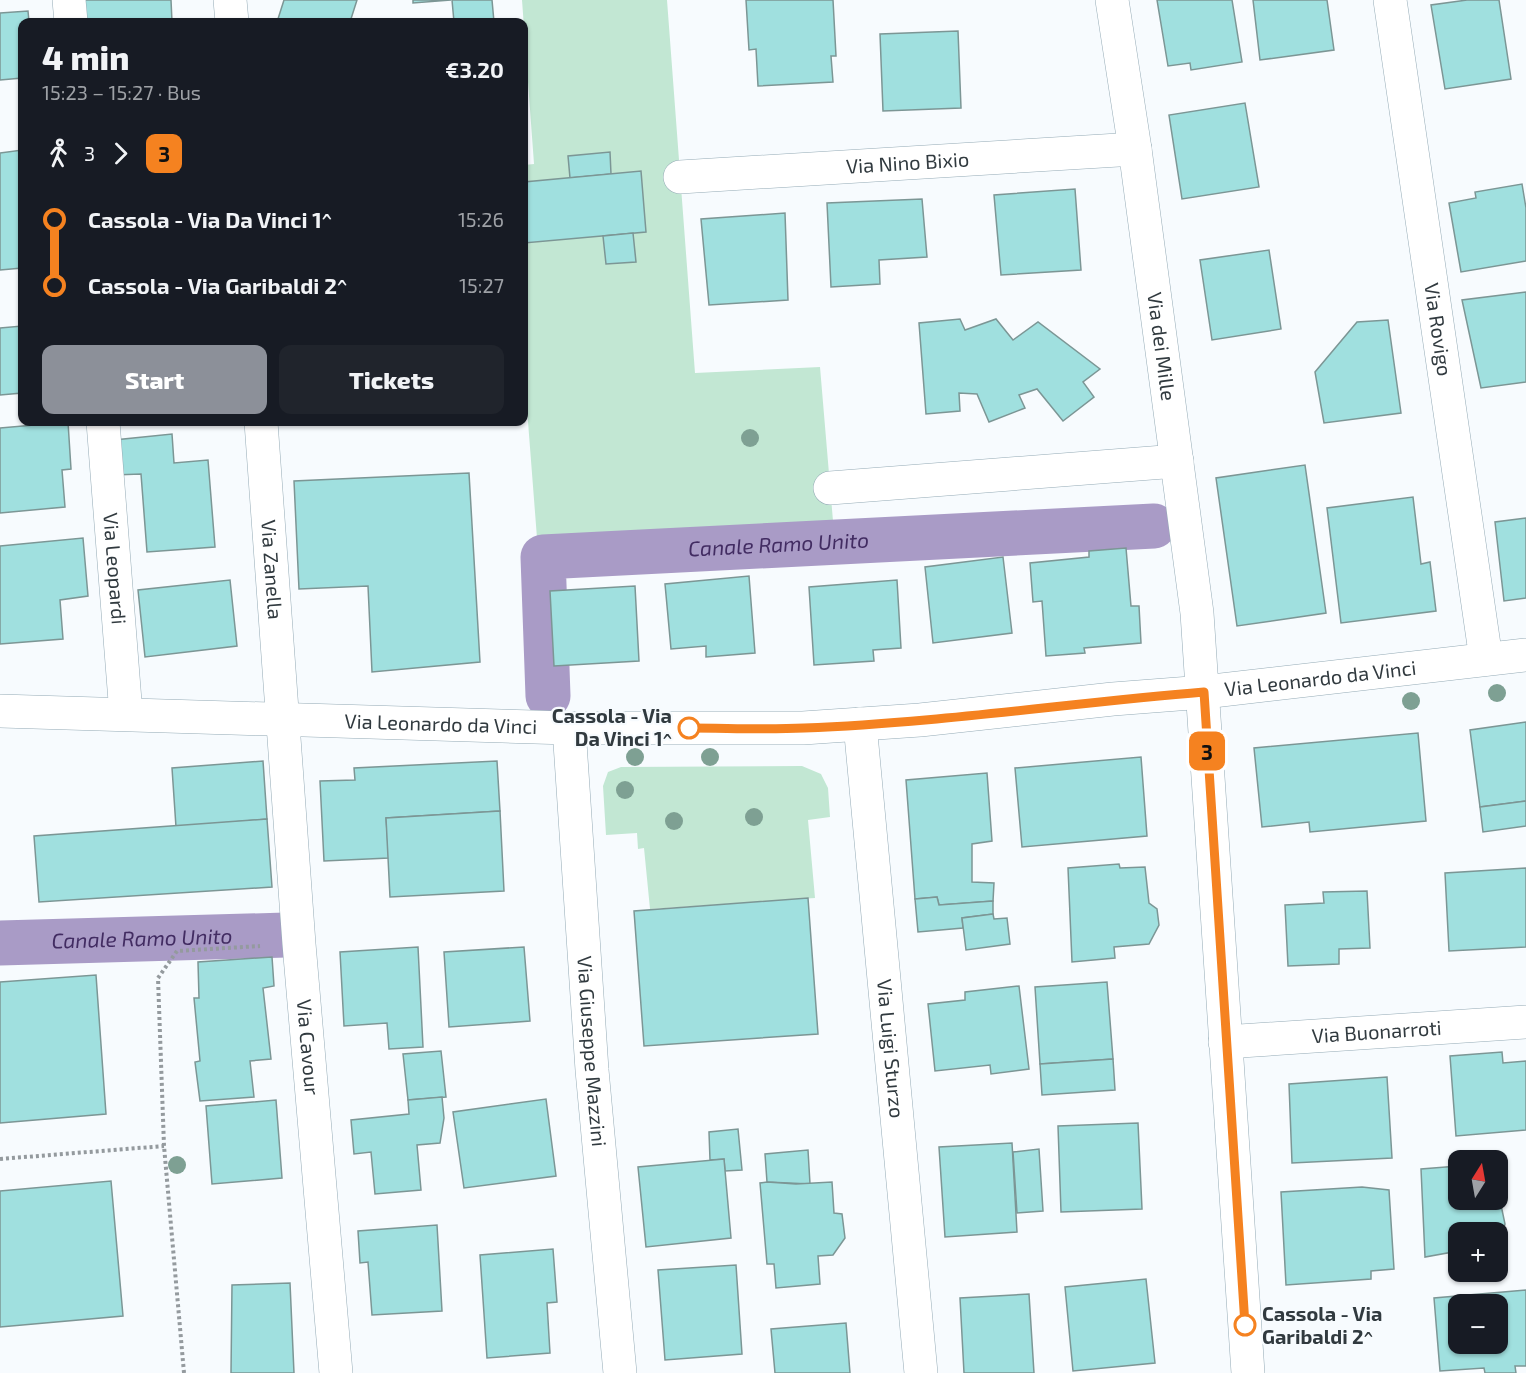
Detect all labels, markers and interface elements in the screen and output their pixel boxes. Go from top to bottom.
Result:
text: 4 min [42,37,129,77]
text: €3.20 [445,56,504,82]
text: 15:23 – 15:27 · Bus [42,80,201,104]
icon: walk [42,137,75,170]
icon: forward [104,137,137,170]
text: 3 [84,141,95,165]
text: 3 [158,141,170,166]
street label: Via Nino Bixio [845,146,970,178]
text: Cassola - Via Da Vinci 1^ [88,206,332,232]
text: 15:26 [458,207,504,231]
text: Cassola - Via Garibaldi 2^ [88,272,347,298]
text: 15:27 [459,273,504,297]
street label: Via Rovigo [1420,281,1458,378]
street label: Via dei Mille [1143,291,1182,402]
button: Start [42,345,267,414]
button: Tickets [279,345,504,414]
street label: Via Leopardi [99,512,132,625]
street label: Via Zanella [257,519,288,620]
water label: Canale Ramo Unito [688,526,870,561]
street label: Via Leonardo da Vinci [1223,655,1417,701]
place label: Cassola - Via Da Vinci 1^ [552,703,672,750]
street label: Via Leonardo da Vinci [344,708,538,738]
marker: Cassola - Via Da Vinci 1^ [678,717,700,739]
line badge: 3 [1188,732,1226,771]
text: 3 [1201,739,1213,764]
water label: Canale Ramo Unito [51,923,233,953]
street label: Via Giuseppe Mazzini [573,955,612,1148]
street label: Via Luigi Sturzo [873,978,910,1119]
street label: Via Cavour [293,998,325,1096]
street label: Via Buonarroti [1311,1015,1442,1047]
north arrow [1448,1150,1508,1210]
map controls [1448,1150,1508,1354]
button: + [1448,1222,1508,1282]
button: − [1448,1294,1508,1354]
place label: Cassola - Via Garibaldi 2^ [1262,1301,1382,1348]
marker: Cassola - Via Garibaldi 2^ [1234,1314,1256,1336]

